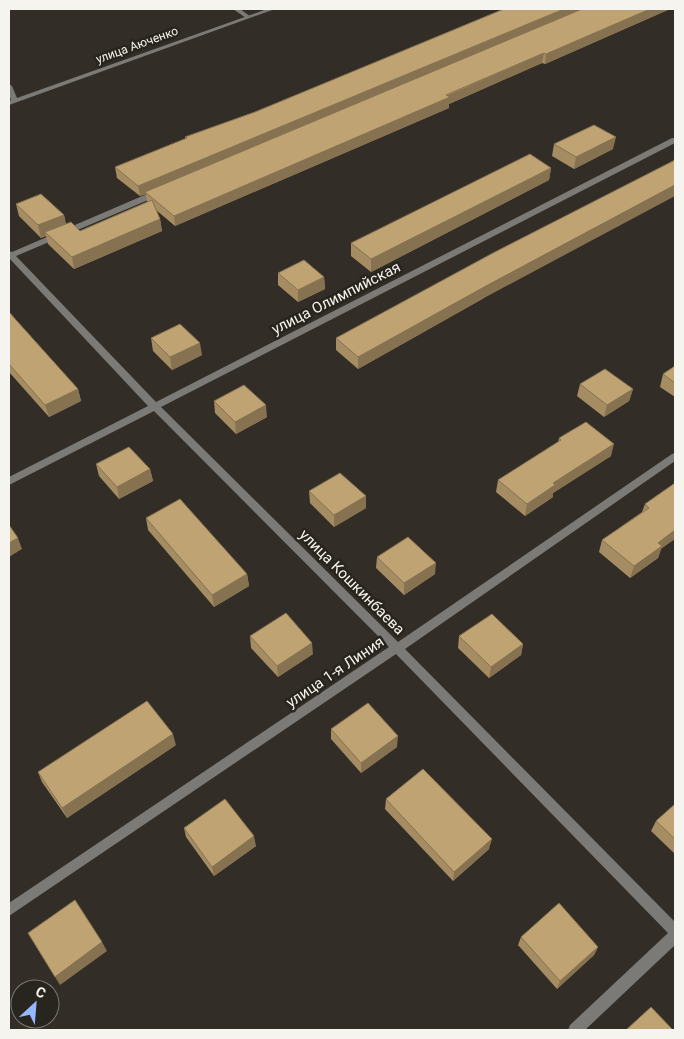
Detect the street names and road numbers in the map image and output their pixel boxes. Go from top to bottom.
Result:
street label: улица Аюченко [94,24,180,66]
street label: улица Олимпийская [269,258,403,338]
street label: улица Кошкинбаева [296,526,408,638]
street label: улица 1-я Линия [283,633,387,711]

